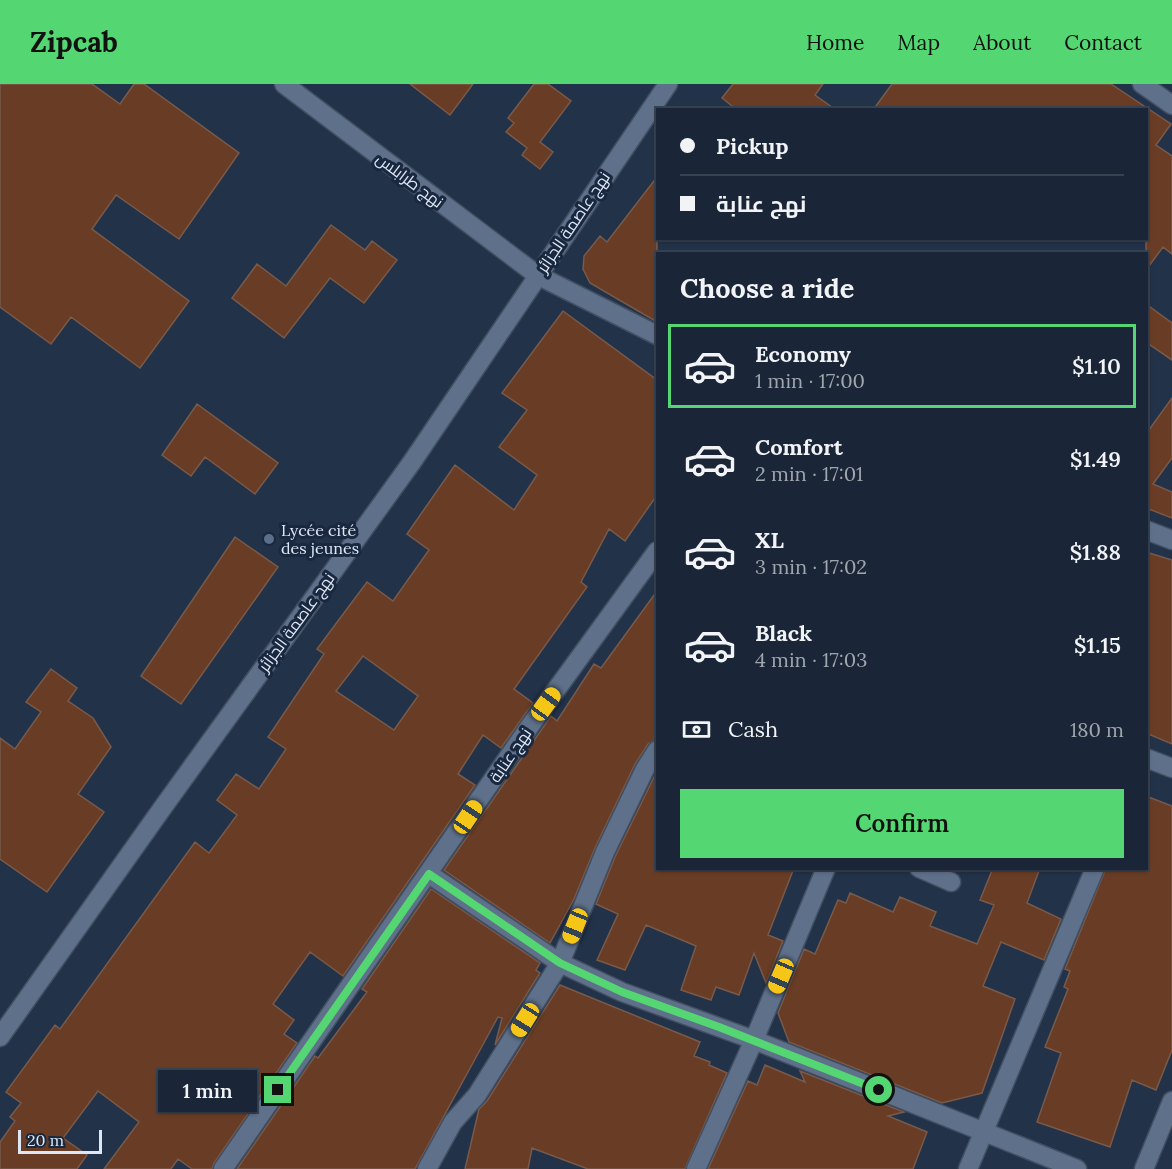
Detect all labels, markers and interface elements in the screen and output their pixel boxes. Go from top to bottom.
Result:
text: Zipcab [30,24,118,60]
text: Home [806,29,864,56]
text: Map [897,29,940,56]
text: About [973,29,1031,56]
text: Contact [1064,29,1142,56]
text: Pickup [716,132,789,160]
street label: نهج طرابلس [371,148,448,213]
street label: نهج عاصمة الجزائر [531,168,616,278]
text: نهج عنابة [716,190,806,218]
text: Choose a ride [680,271,854,305]
icon: car [683,339,737,393]
text: Economy [755,340,851,368]
text: $1.10 [1072,352,1121,380]
text: 1 min · 17:00 [755,368,865,393]
icon: car [683,432,737,486]
text: Comfort [755,433,843,461]
text: $1.49 [1070,445,1121,473]
text: 2 min · 17:01 [755,461,863,486]
place label: Lycée cité des jeunes [281,520,359,558]
icon: car [683,525,737,579]
text: XL [755,526,784,554]
marker: Lycée cité des jeunes [262,532,276,546]
text: $1.88 [1070,538,1121,566]
text: 3 min · 17:02 [755,554,867,579]
street label: نهج عاصمة الجزائر [253,569,340,677]
icon: car [683,618,737,672]
text: Black [755,619,812,647]
text: $1.15 [1074,631,1121,659]
text: 4 min · 17:03 [755,647,867,672]
car [528,684,564,724]
icon: cash [680,713,713,746]
text: Cash [728,715,778,743]
text: 180 m [1070,717,1124,742]
street label: نهج عنابة [485,724,537,787]
button: Confirm [680,789,1124,858]
car [450,797,486,837]
car [560,906,590,946]
car [766,956,796,996]
car [508,1000,542,1040]
callout: 1 min [158,1069,257,1111]
route end [264,1076,291,1103]
route start [865,1076,892,1103]
text: 1 min [182,1078,233,1103]
scale bar [18,1127,102,1154]
text: 20 m [27,1130,64,1150]

